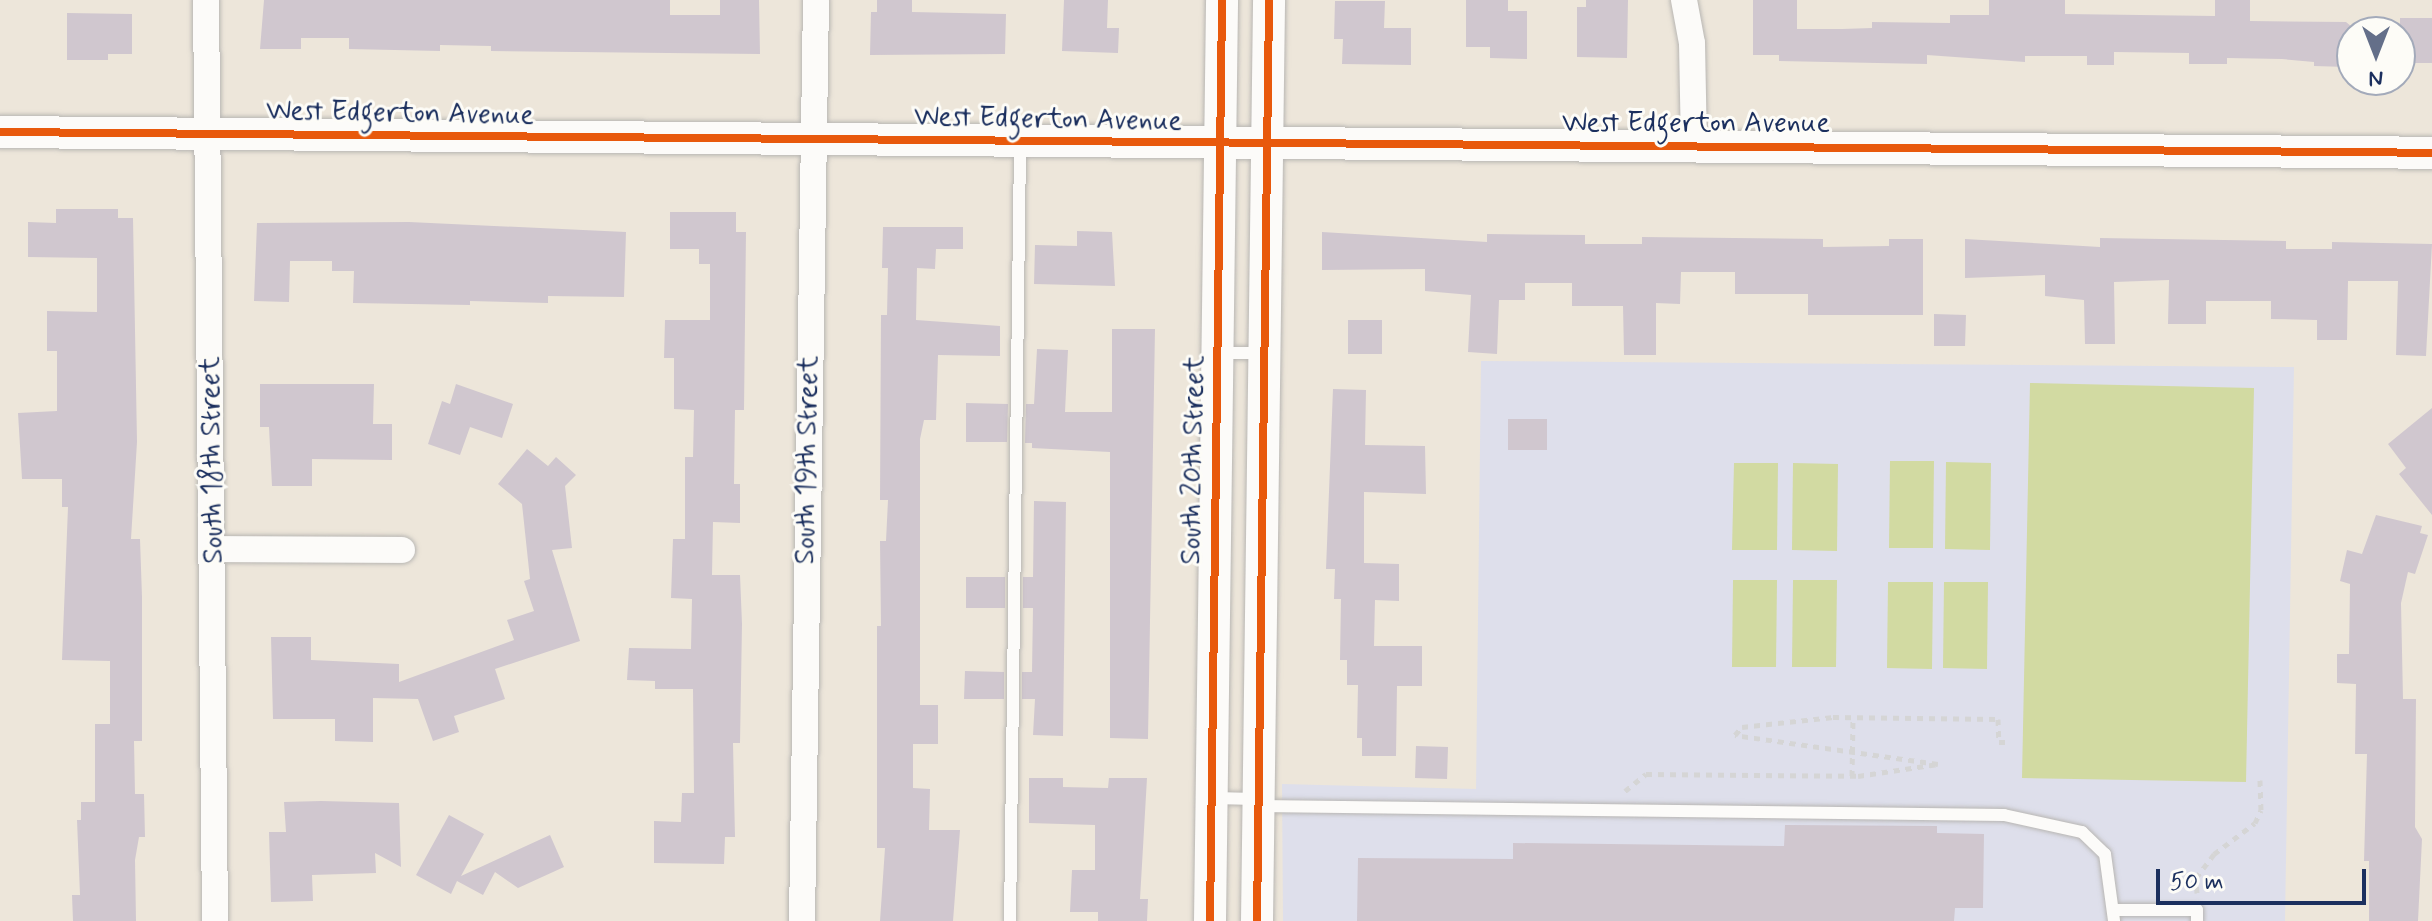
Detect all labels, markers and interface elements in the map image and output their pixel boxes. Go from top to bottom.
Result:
north arrow [2336,16,2416,96]
text: N [2369,64,2383,92]
street label: West Edgerton Avenue [265,95,535,133]
street label: West Edgerton Avenue [913,101,1183,139]
street label: West Edgerton Avenue [1561,107,1831,141]
street label: South 19th Street [789,355,827,565]
street label: South 20th Street [1175,355,1213,565]
street label: South 18th Street [194,356,232,564]
scale bar [2160,853,2370,903]
text: 50 m [2170,867,2224,898]

